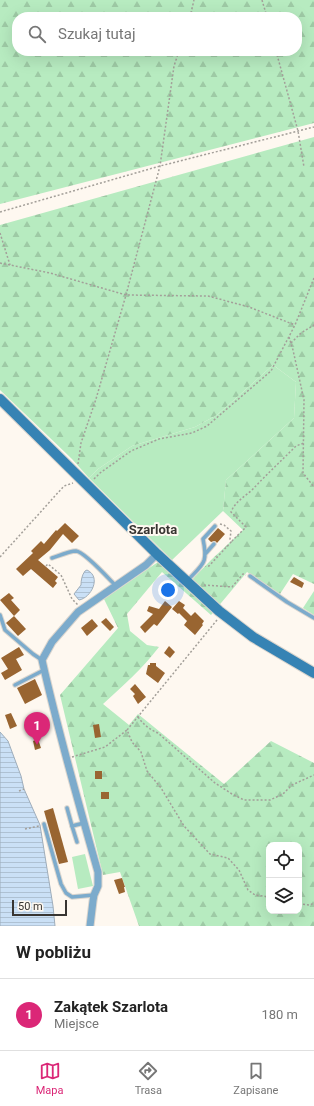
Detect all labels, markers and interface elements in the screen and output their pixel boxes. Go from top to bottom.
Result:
search box [12,12,302,56]
icon: search [26,23,48,45]
text: Szukaj tutaj [58,25,136,43]
district label: Szarlota [129,522,177,537]
your location [158,580,178,600]
pin: 1 [24,712,50,745]
map controls [266,842,302,914]
button: locate [266,842,302,878]
button: layers [266,878,302,914]
scale bar [12,898,67,917]
text: 50 m [18,900,43,913]
text: W pobliżu [16,942,91,962]
text: Zakątek Szarlota [54,998,168,1016]
text: 1 [25,1007,33,1022]
text: 180 m [261,1007,298,1022]
text: Miejsce [54,1016,99,1031]
tab: Mapa [36,1060,63,1097]
tab: Trasa [135,1060,162,1097]
tab: Zapisane [233,1060,278,1097]

